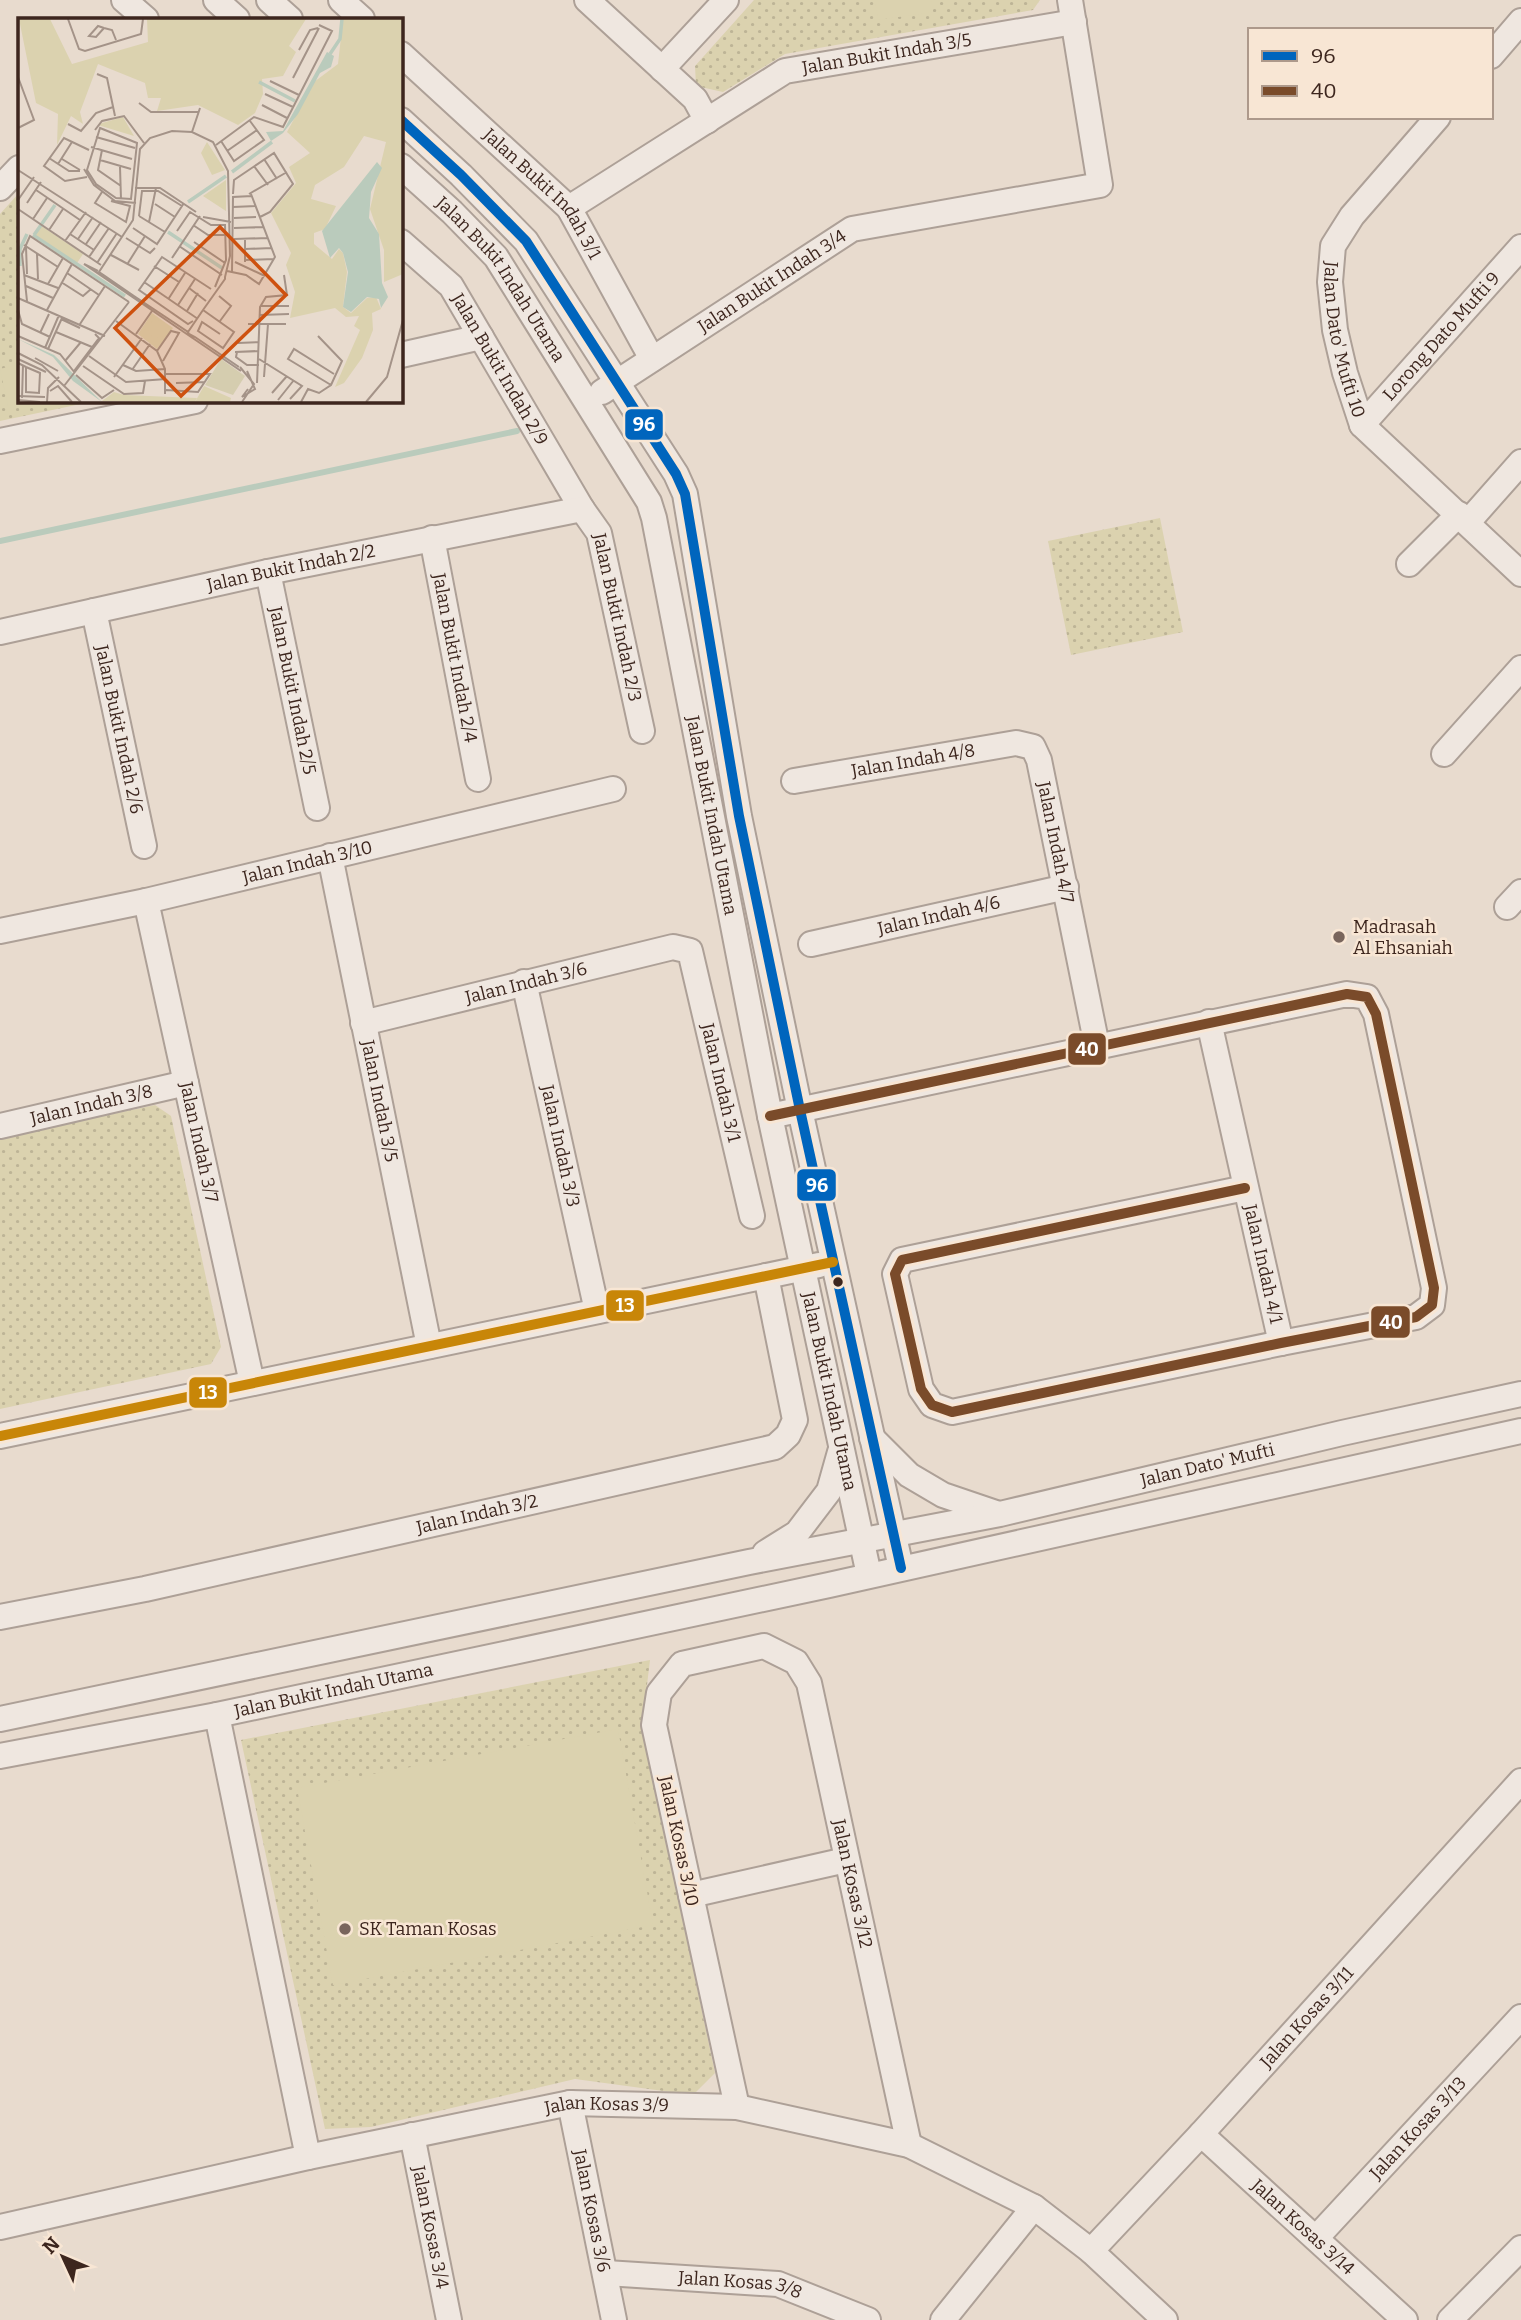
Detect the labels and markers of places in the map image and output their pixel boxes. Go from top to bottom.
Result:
place label: Madrasah Al Ehsaniah [1353,916,1453,959]
marker: Madrasah Al Ehsaniah [1331,929,1347,945]
unlabelled marker [831,1275,845,1289]
place label: SK Taman Kosas [359,1918,497,1940]
marker: SK Taman Kosas [337,1921,353,1937]

